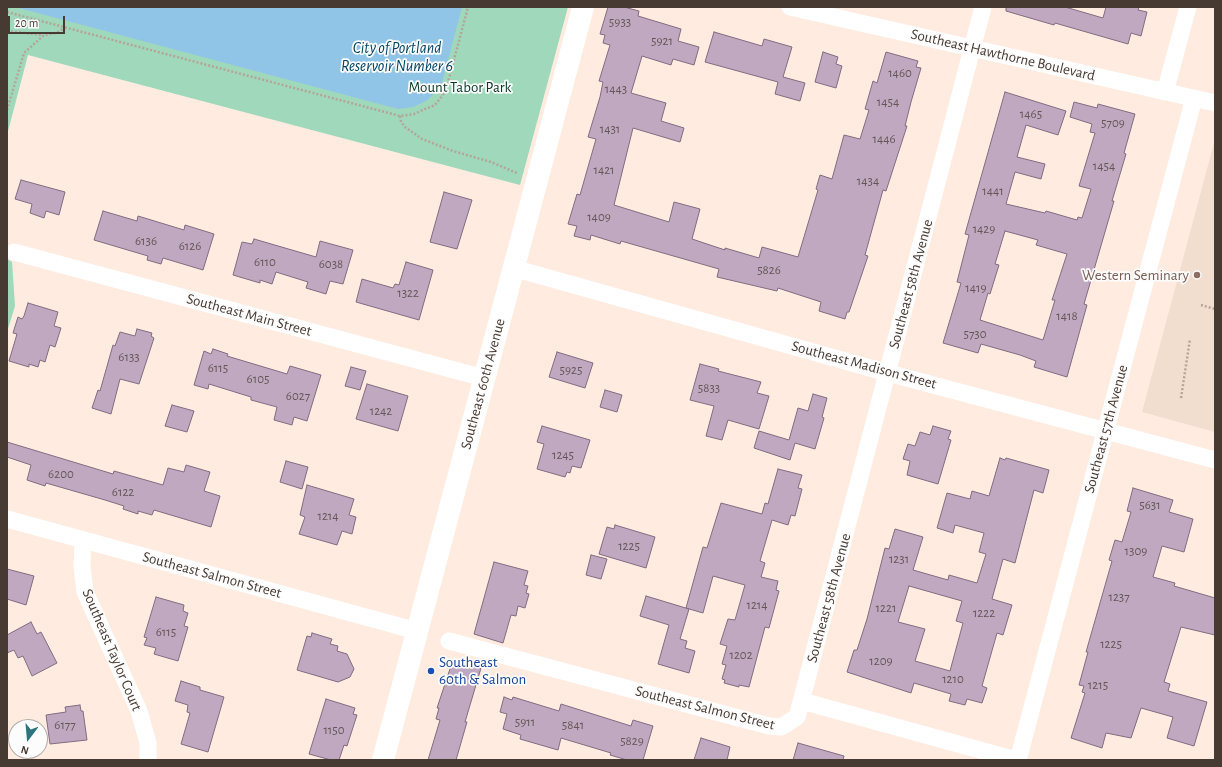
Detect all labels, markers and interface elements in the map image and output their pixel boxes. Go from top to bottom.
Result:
scale bar [10,8,67,34]
house number: 5933 [609,14,631,30]
text: 20 m [15,17,38,29]
street label: Southeast Hawthorne Boulevard [909,25,1097,85]
house number: 5921 [651,33,673,49]
water label: City of Portland Reservoir Number 6 [341,38,453,76]
house number: 1460 [888,65,912,81]
park label: Mount Tabor Park [409,78,511,96]
house number: 1443 [605,81,627,97]
house number: 1454 [877,94,899,110]
house number: 1465 [1020,106,1042,122]
house number: 5709 [1101,115,1125,131]
house number: 1431 [600,121,620,137]
house number: 1446 [872,131,896,147]
house number: 1454 [1093,158,1115,174]
house number: 1421 [593,162,615,178]
house number: 1434 [857,173,879,189]
house number: 1441 [982,183,1004,199]
house number: 1409 [587,209,611,225]
street label: Southeast 58th Avenue [885,217,937,351]
house number: 1429 [973,221,995,237]
house number: 6136 [135,233,157,249]
house number: 6126 [179,238,201,254]
house number: 6110 [254,254,276,270]
house number: 6038 [319,256,343,272]
house number: 5826 [757,262,781,278]
place label: Western Seminary [1082,266,1189,284]
marker: Western Seminary [1192,270,1202,280]
house number: 1419 [965,280,987,296]
house number: 1322 [397,285,419,301]
street label: Southeast Main Street [184,290,314,340]
house number: 1418 [1056,308,1078,324]
street label: Southeast 60th Avenue [457,317,509,451]
house number: 5730 [963,326,987,342]
street label: Southeast Madison Street [790,337,938,393]
house number: 6133 [118,349,140,365]
house number: 6115 [208,360,228,376]
house number: 5925 [560,362,582,378]
street label: Southeast 57th Avenue [1080,363,1132,495]
house number: 6105 [247,371,269,387]
house number: 5833 [698,380,720,396]
house number: 6027 [286,388,310,404]
house number: 1242 [370,403,392,419]
house number: 1245 [552,447,574,463]
house number: 6200 [48,466,74,482]
house number: 6122 [112,484,134,500]
house number: 5631 [1139,497,1161,513]
house number: 1214 [317,508,339,524]
street label: Southeast 58th Avenue [803,531,855,665]
house number: 1225 [618,538,640,554]
house number: 1309 [1125,543,1147,559]
street label: Southeast Salmon Street [141,548,283,602]
house number: 1231 [889,551,909,567]
street label: Southeast Taylor Court [78,586,146,714]
house number: 1237 [1108,589,1130,605]
house number: 1214 [746,597,768,613]
house number: 1221 [876,600,896,616]
house number: 1222 [973,605,995,621]
house number: 6115 [156,624,176,640]
house number: 1225 [1100,636,1122,652]
house number: 1202 [729,647,753,663]
place label: Southeast 60th & Salmon [439,653,526,688]
house number: 1209 [869,653,893,669]
marker: Southeast 60th & Salmon [426,666,436,676]
house number: 1210 [942,671,964,687]
house number: 1215 [1088,677,1108,693]
street label: Southeast Salmon Street [633,682,777,734]
house number: 5911 [515,714,535,730]
house number: 6177 [54,717,76,733]
house number: 5841 [562,717,584,733]
north arrow [8,719,48,759]
house number: 1150 [323,722,345,738]
house number: 5829 [620,733,644,749]
text: N [20,744,30,756]

